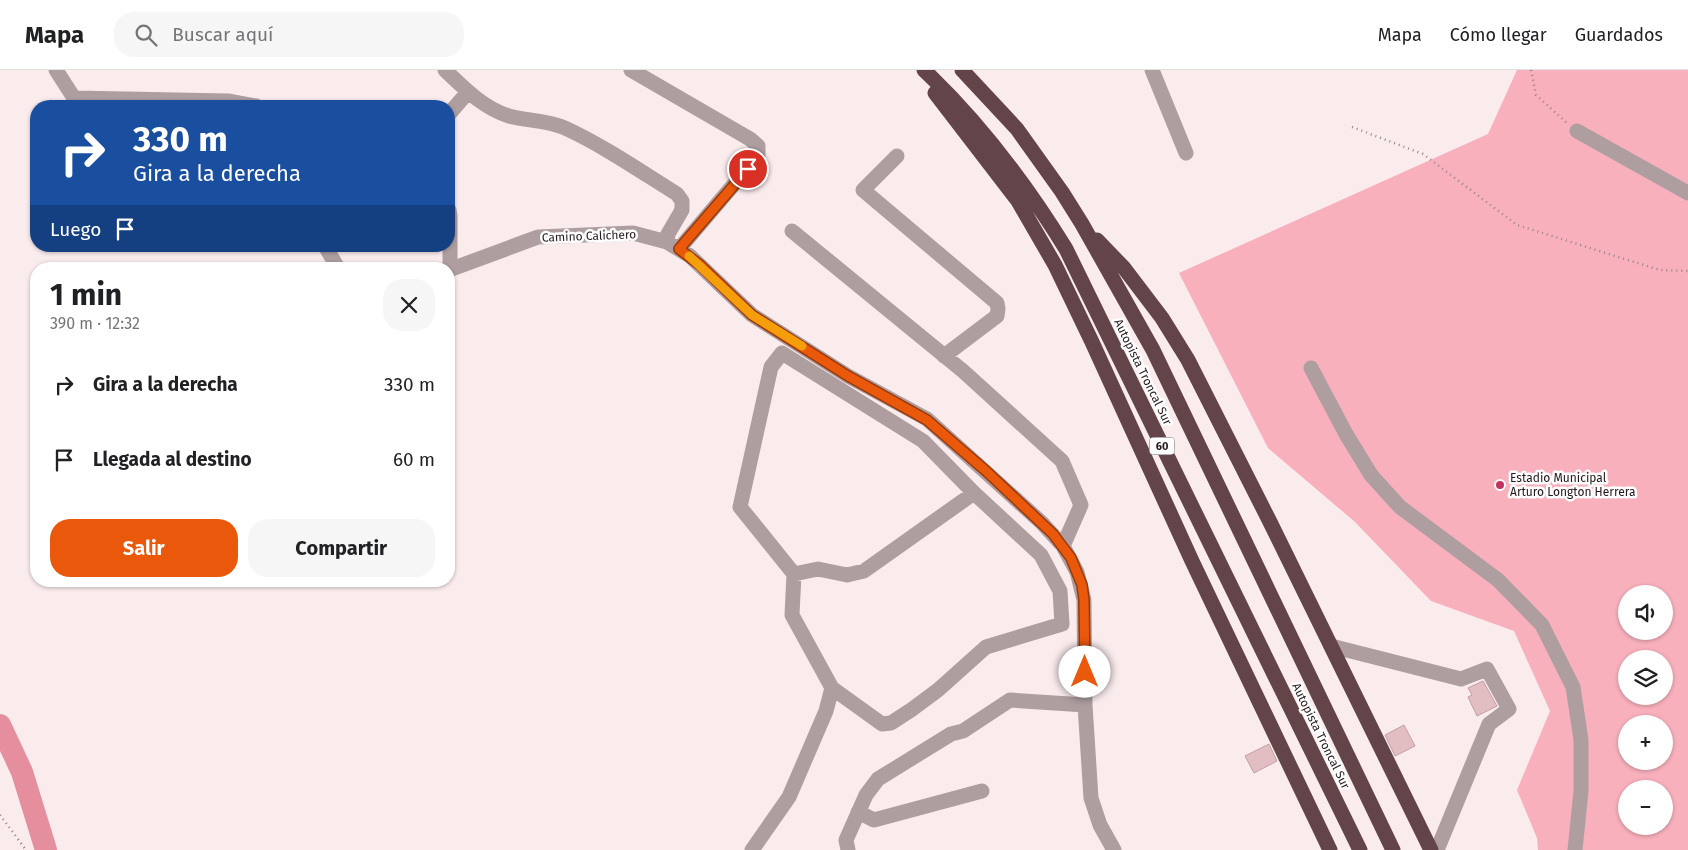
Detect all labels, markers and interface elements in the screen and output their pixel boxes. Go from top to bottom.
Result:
search box [114,12,464,57]
text: Mapa [25,21,84,49]
icon: search [132,21,160,49]
text: Buscar aquí [172,23,273,46]
text: Mapa [1378,24,1422,46]
text: Cómo llegar [1450,24,1547,46]
text: Guardados [1575,24,1663,46]
text: 330 m [133,118,228,160]
icon: right [50,120,115,185]
pin [727,148,769,190]
icon: arrive [734,155,762,183]
text: Gira a la derecha [133,160,301,187]
icon: arrive [111,215,139,243]
text: Luego [50,218,101,241]
street label: Camino Calichero [542,227,636,245]
text: 1 min [50,277,122,313]
button: close [383,279,435,331]
text: 390 m · 12:32 [50,314,140,333]
street label: Autopista Troncal Sur [1111,317,1175,428]
icon: right [50,371,78,399]
text: Gira a la derecha [93,373,238,396]
text: 330 m [384,373,435,396]
road number: 60 [1150,438,1174,454]
icon: arrive [50,446,78,474]
text: Llegada al destino [93,448,252,471]
text: 60 m [393,448,435,471]
place label: Estadio Municipal Arturo Longton Herrera [1510,471,1636,499]
marker: Estadio Municipal Arturo Longton Herrera [1494,479,1506,491]
button: Salir [50,519,238,577]
button: Compartir [248,519,435,577]
map controls [1618,585,1673,835]
button: sound [1618,585,1673,640]
position arrow [1058,645,1110,697]
button: layers [1618,650,1673,705]
street label: Autopista Troncal Sur [1289,681,1353,792]
button: + [1618,715,1673,770]
button: − [1618,780,1673,835]

